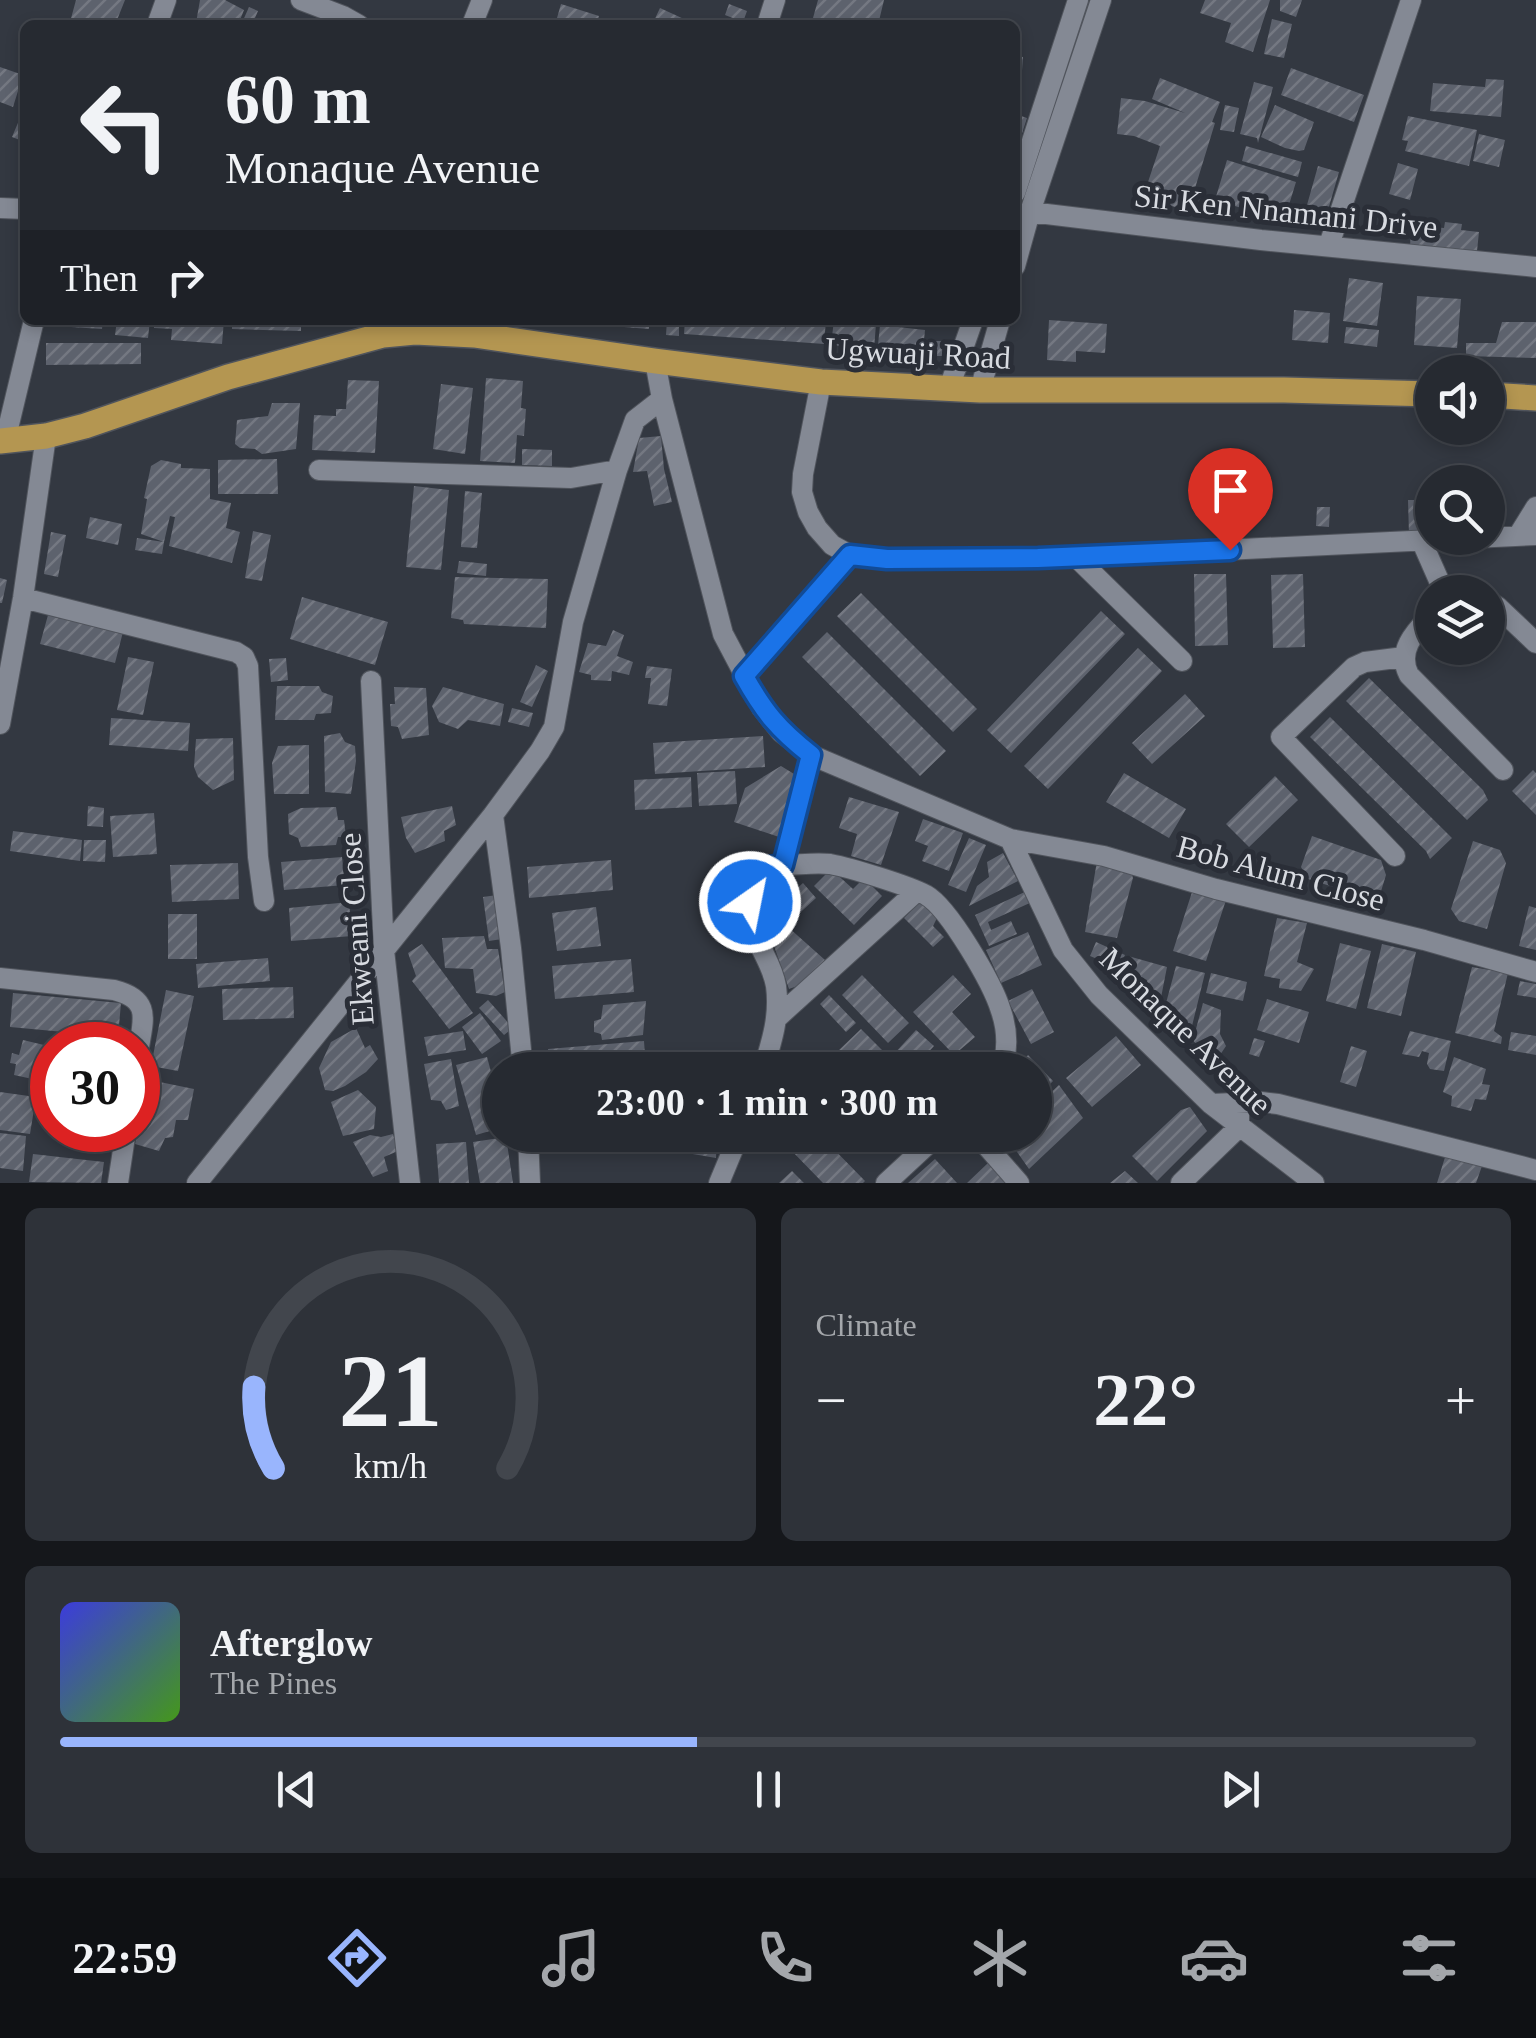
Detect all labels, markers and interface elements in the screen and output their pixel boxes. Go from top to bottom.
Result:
icon: left [60,60,190,190]
text: 60 m [225,61,371,138]
text: Monaque Avenue [225,143,540,193]
street label: Sir Ken Nnamani Drive [1133,177,1439,245]
icon: right [158,250,213,305]
text: Then [60,257,138,299]
street label: Ugwuaji Road [824,330,1012,376]
map controls [1415,355,1505,665]
button: sound [1415,355,1505,445]
pin [1188,448,1273,551]
icon: arrive [1203,463,1258,518]
button: search [1415,465,1505,555]
button: layers [1415,575,1505,665]
street label: Bob Alum Close [1173,828,1389,918]
street label: Ekweani Close [331,832,381,1026]
position arrow [698,850,802,954]
street label: Monaque Avenue [1093,940,1279,1122]
speed limit sign: 30 [30,1022,160,1152]
text: 23:00 · 1 min · 300 m [596,1081,938,1123]
text: Climate [816,1307,917,1343]
text: 21 [338,1333,442,1448]
text: 22° [1093,1358,1198,1441]
text: − [816,1370,847,1431]
text: + [1445,1370,1476,1431]
text: km/h [354,1446,427,1486]
text: Afterglow [210,1622,372,1664]
text: The Pines [210,1665,337,1701]
icon: previous [269,1762,324,1817]
icon: pause [741,1762,796,1817]
icon: next [1213,1762,1268,1817]
icon: directions [322,1923,392,1993]
icon: music [536,1923,606,1993]
icon: phone [750,1923,820,1993]
icon: climate [965,1923,1035,1993]
icon: car [1179,1923,1249,1993]
icon: filters [1394,1923,1464,1993]
text: 22:59 [72,1933,177,1983]

